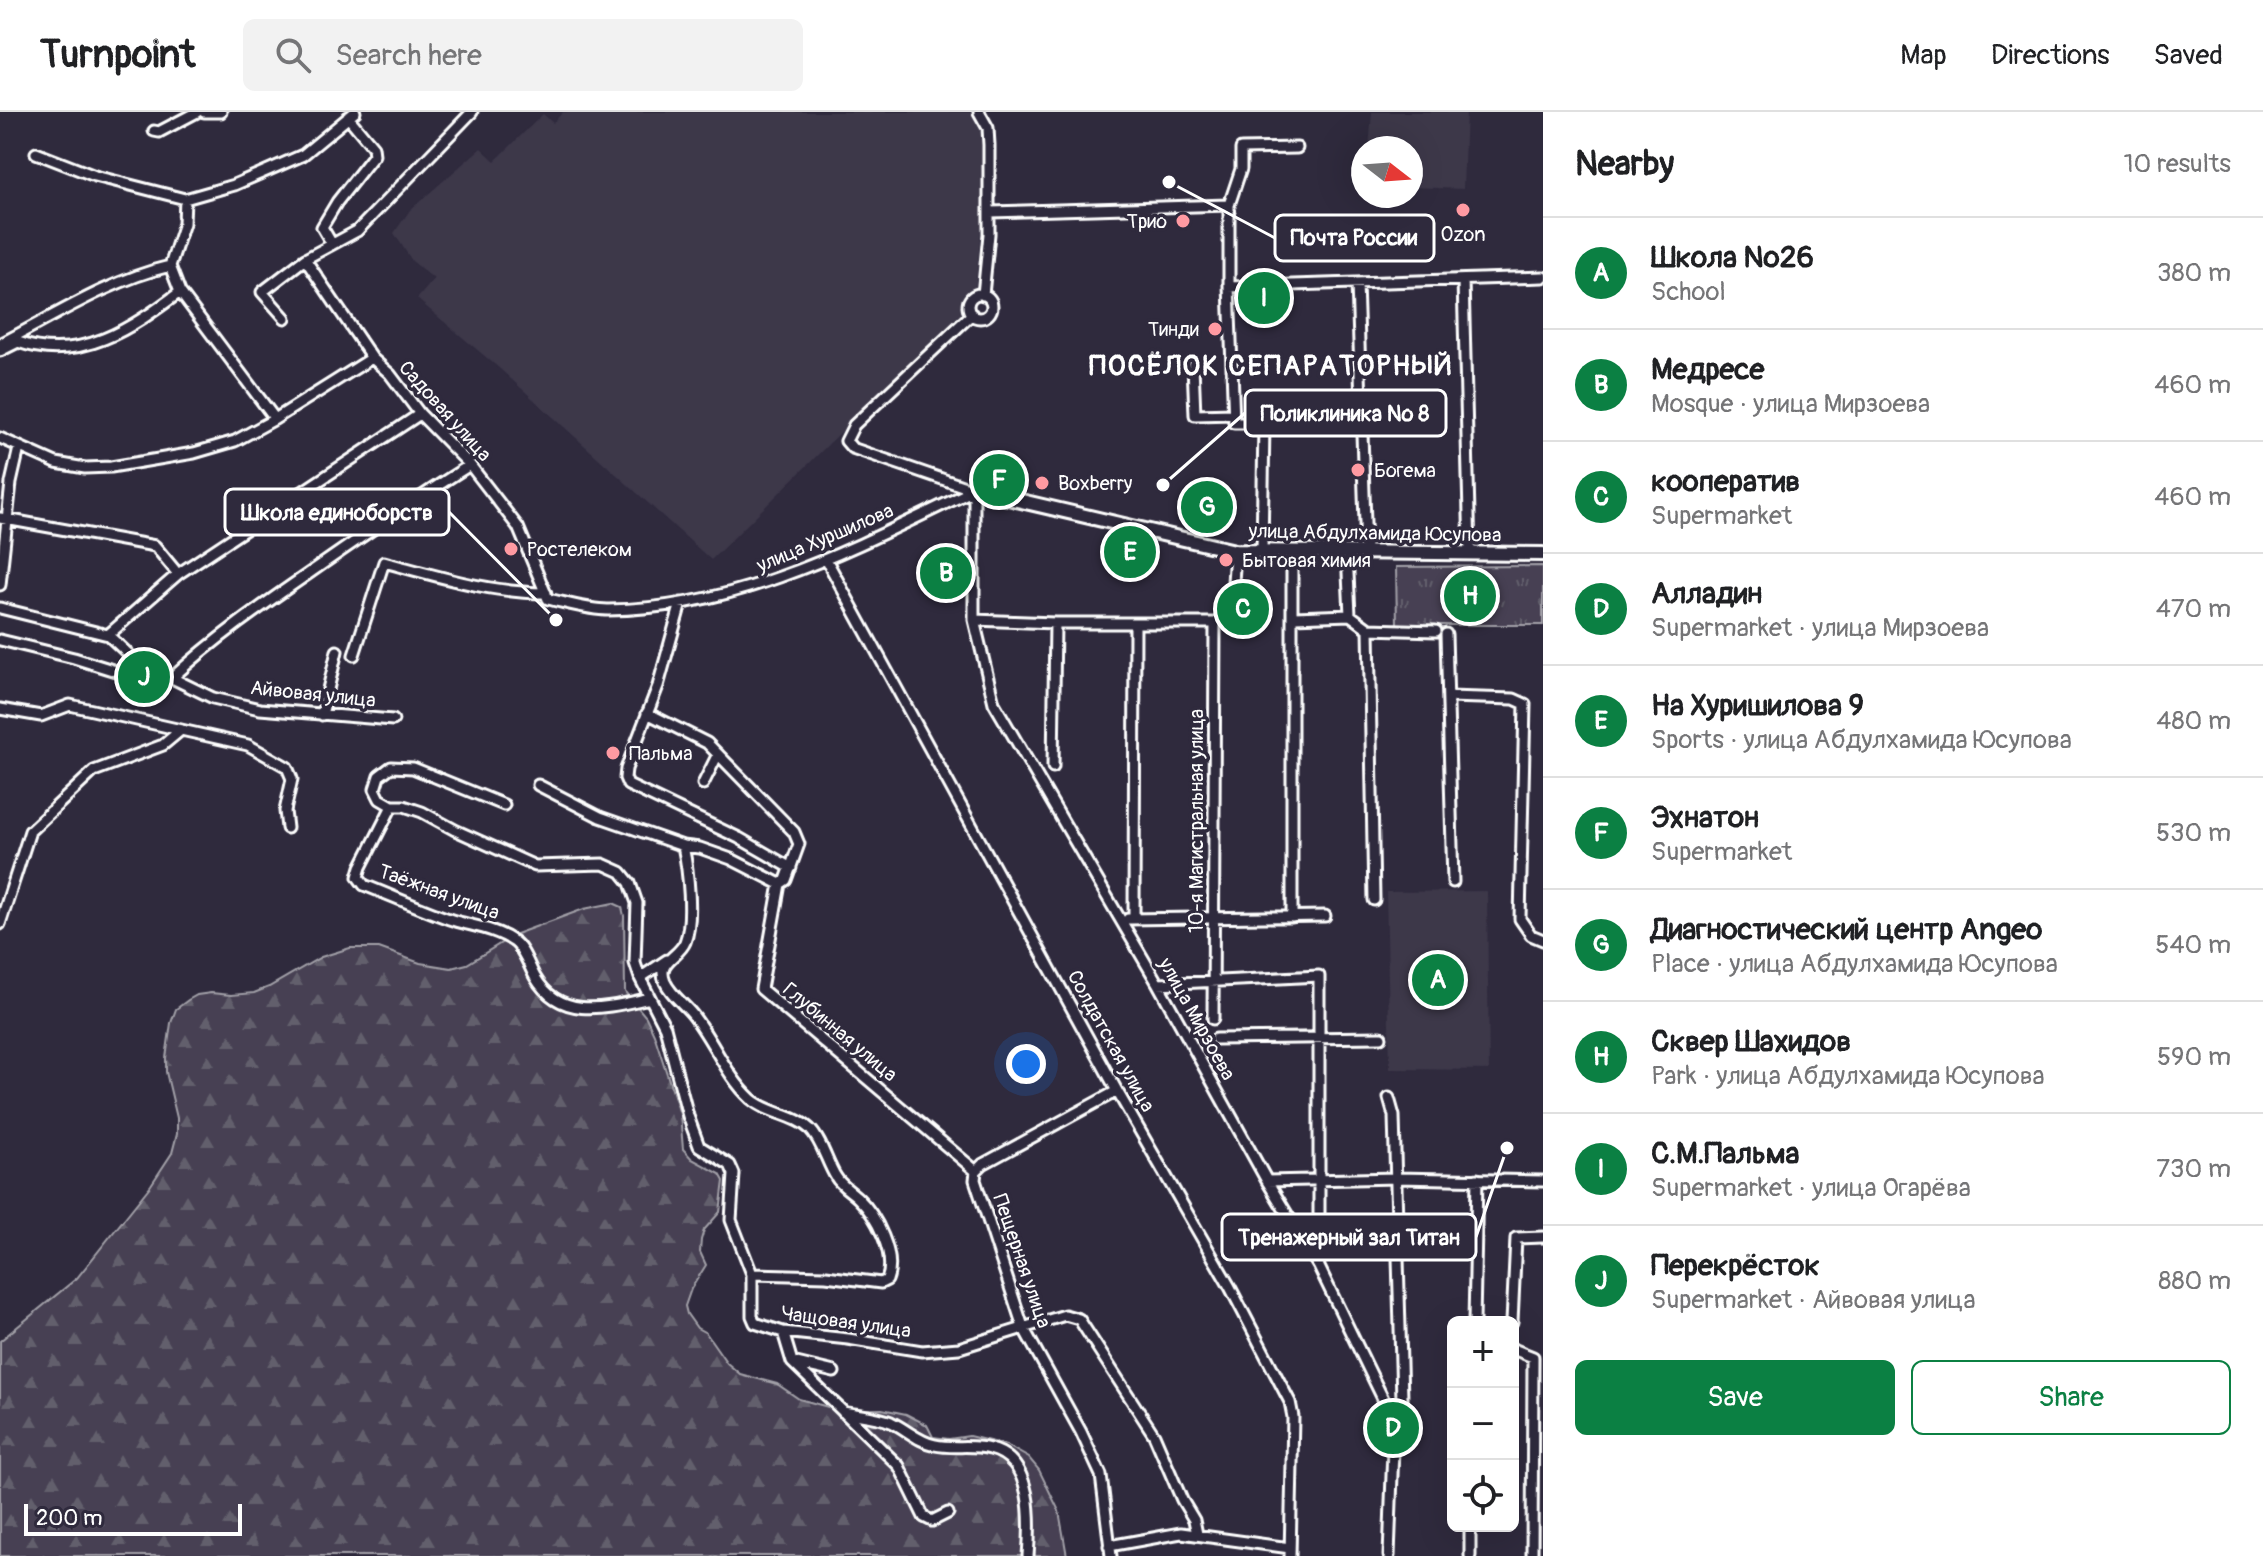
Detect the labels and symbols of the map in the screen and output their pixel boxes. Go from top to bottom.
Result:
north arrow [1351,136,1423,208]
marker: Ozon [1454,201,1472,219]
place label: Трио [1127,209,1167,234]
marker: Трио [1174,212,1192,230]
callout: Почта России [1275,215,1434,261]
place label: Ozon [1441,222,1485,247]
text: Почта России [1291,224,1418,252]
pin: I [1238,268,1290,328]
place label: Тинди [1148,317,1199,342]
marker: Тинди [1206,320,1224,338]
district label: ПОСЁЛОК СЕПАРАТОРНЫЙ [1089,349,1453,384]
street label: Садовая улица [393,355,497,467]
callout: Поликлиника № 8 [1245,390,1446,436]
text: Поликлиника № 8 [1261,400,1429,428]
pin: F [973,450,1025,510]
place label: Богема [1374,458,1436,483]
marker: Богема [1349,461,1367,479]
place label: Boxberry [1058,471,1133,496]
marker: Boxberry [1033,474,1051,492]
pin: G [1181,477,1233,537]
callout: Школа единоборств [225,489,449,535]
street label: улица Хуршилова [752,498,897,578]
text: Школа единоборств [240,499,433,527]
street label: улица Абдулхамида Юсупова [1247,518,1502,548]
pin: E [1104,522,1156,582]
place label: Ростелеком [527,537,632,562]
marker: Ростелеком [502,540,520,558]
pin: B [920,543,972,603]
place label: Бытовая химия [1242,548,1371,573]
marker: Бытовая химия [1217,551,1235,569]
pin: H [1444,566,1496,626]
pin: C [1217,579,1269,639]
pin: J [118,647,170,707]
street label: Айвовая улица [249,675,377,713]
street label: 10-я Магистральная улица [1184,709,1209,933]
place label: Пальма [629,741,693,766]
marker: Пальма [604,744,622,762]
street label: Таёжная улица [375,859,503,925]
pin: A [1412,950,1464,1010]
street label: улица Мирзоева [1153,952,1241,1085]
street label: Солдатская улица [1062,966,1160,1116]
street label: Глубинная улица [778,977,902,1087]
your location [1006,1044,1046,1084]
street label: Пещерная улица [987,1191,1057,1331]
callout: Тренажерный зал Титан [1222,1214,1476,1260]
text: Тренажерный зал Титан [1237,1224,1460,1252]
street label: Чащовая улица [779,1301,913,1343]
pin: D [1367,1398,1419,1458]
scale bar [24,1500,242,1536]

